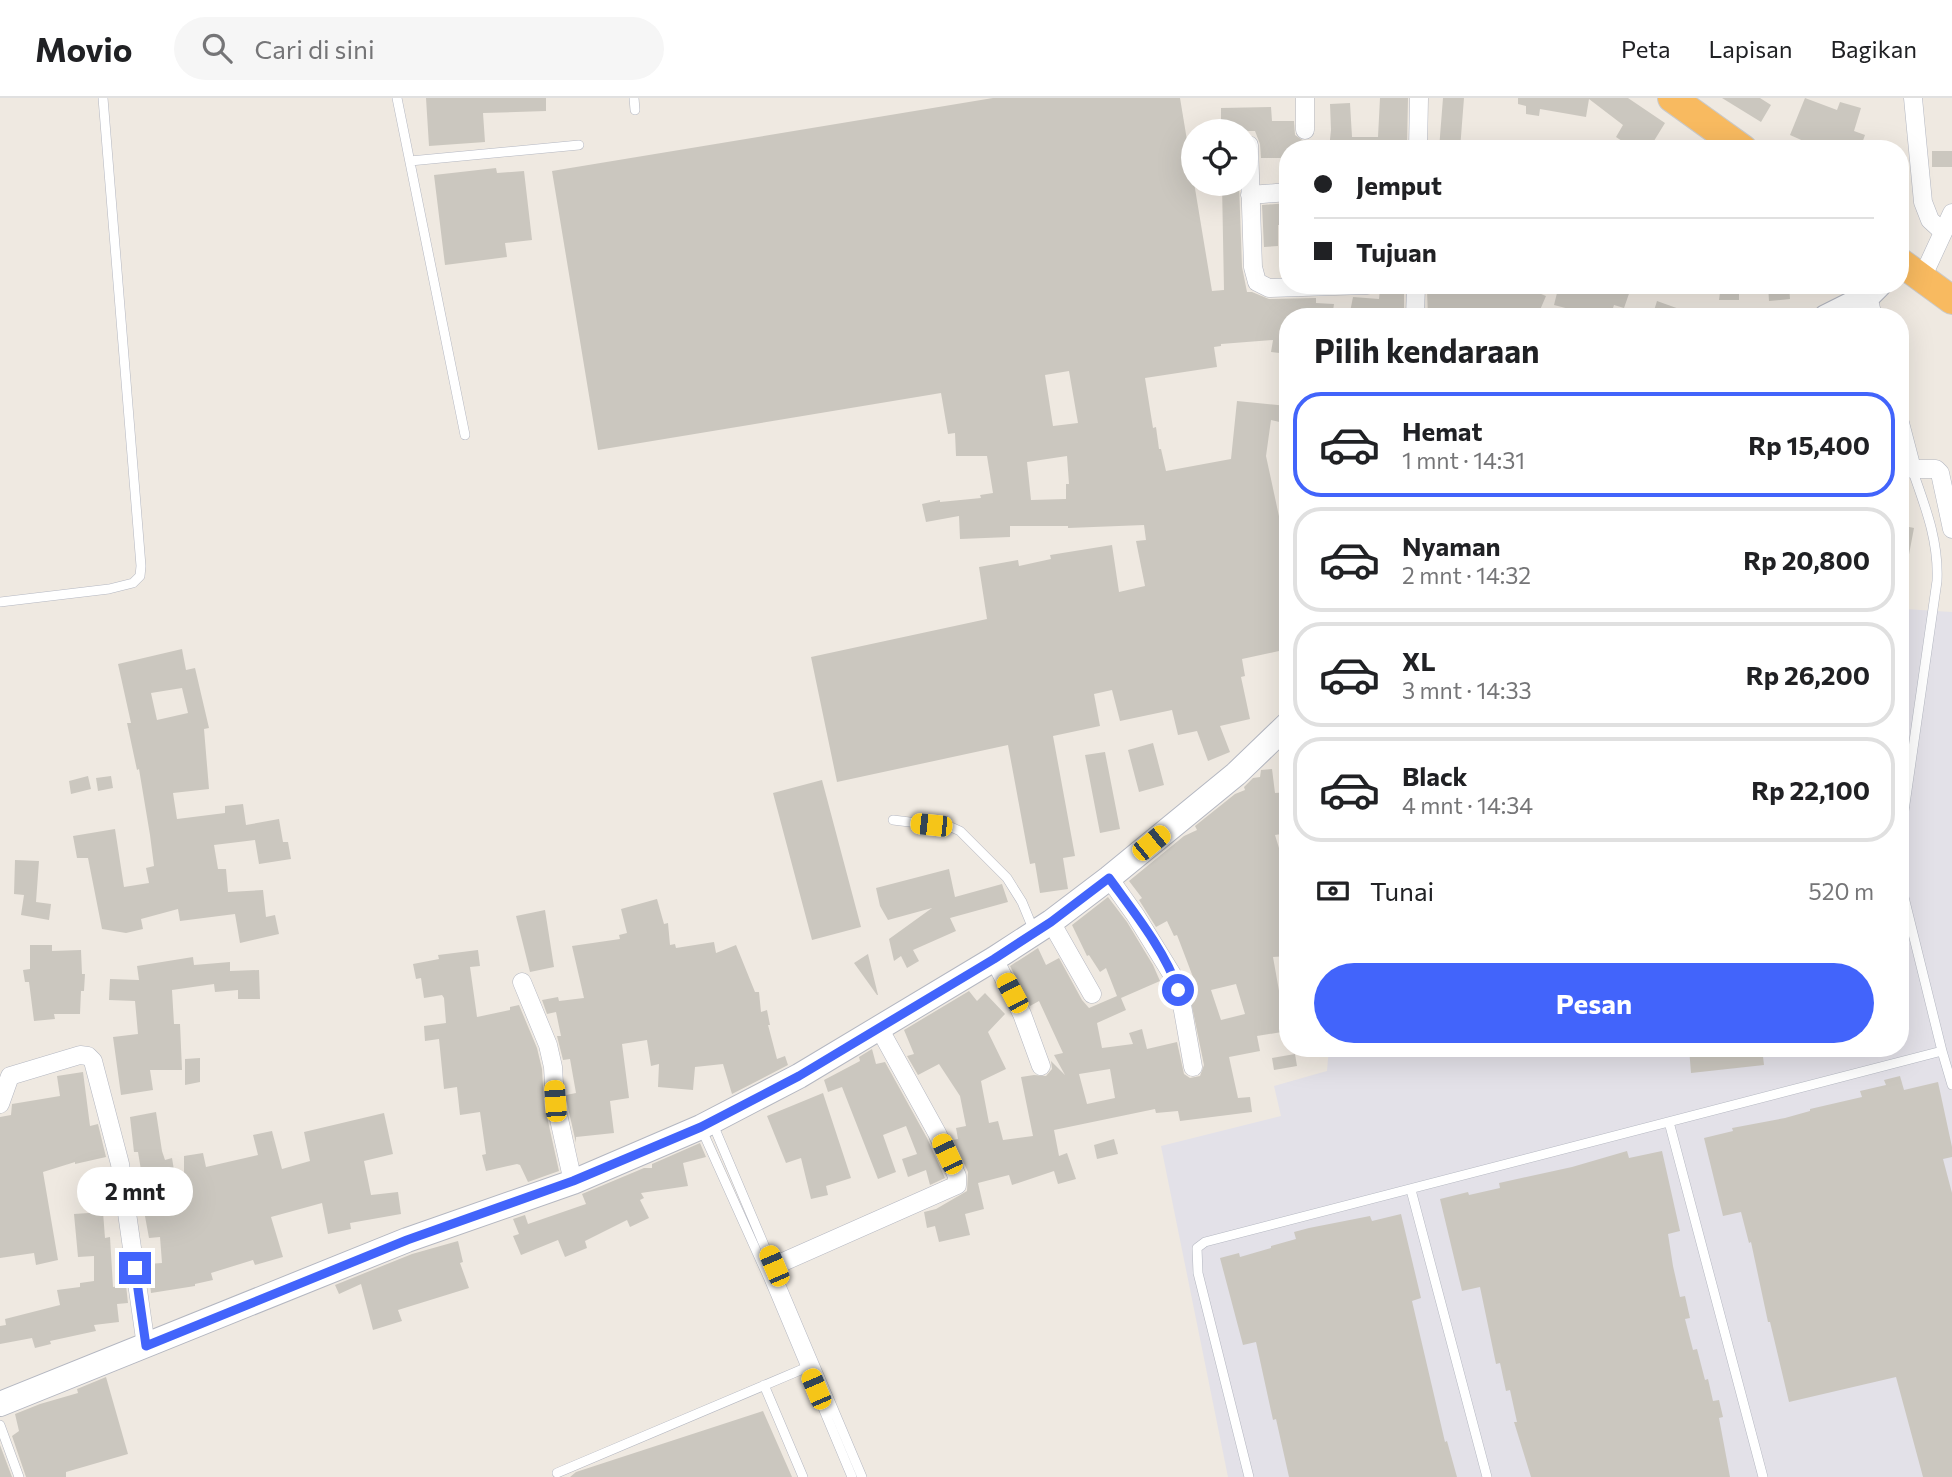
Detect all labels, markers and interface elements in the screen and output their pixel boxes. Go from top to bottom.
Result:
search box [174,17,664,80]
text: Movio [35,28,132,69]
icon: search [198,29,236,67]
text: Cari di sini [254,33,375,64]
text: Peta [1621,34,1671,63]
text: Lapisan [1709,34,1792,63]
text: Bagikan [1830,34,1917,63]
map controls [1181,119,1258,196]
button: locate [1181,119,1258,196]
text: Jemput [1356,169,1442,200]
text: Tujuan [1356,236,1437,267]
text: Pilih kendaraan [1314,330,1540,370]
icon: car [1318,413,1381,476]
text: Hemat [1402,415,1483,446]
text: Rp 15,400 [1748,429,1870,460]
text: 1 mnt · 14:31 [1402,446,1525,474]
icon: car [1318,528,1381,591]
text: Nyaman [1402,530,1501,561]
text: Rp 20,800 [1743,544,1870,575]
text: 2 mnt · 14:32 [1402,561,1531,589]
icon: car [1318,643,1381,706]
text: XL [1402,645,1436,676]
text: Rp 26,200 [1746,659,1870,690]
text: 3 mnt · 14:33 [1402,676,1532,704]
icon: car [1318,758,1381,821]
text: Black [1402,760,1468,791]
text: Rp 22,100 [1751,774,1870,805]
text: 4 mnt · 14:34 [1402,791,1533,819]
car [910,812,953,838]
car [1129,822,1174,864]
icon: cash [1314,872,1352,910]
text: Tunai [1370,875,1434,906]
text: 520 m [1809,877,1874,905]
button: Pesan [1314,963,1874,1043]
car [993,970,1032,1016]
route start [1162,974,1194,1006]
car [544,1079,567,1123]
car [929,1131,966,1177]
callout: 2 mnt [77,1166,193,1216]
text: 2 mnt [105,1177,165,1205]
car [757,1243,792,1289]
route end [119,1252,151,1284]
car [799,1366,834,1412]

